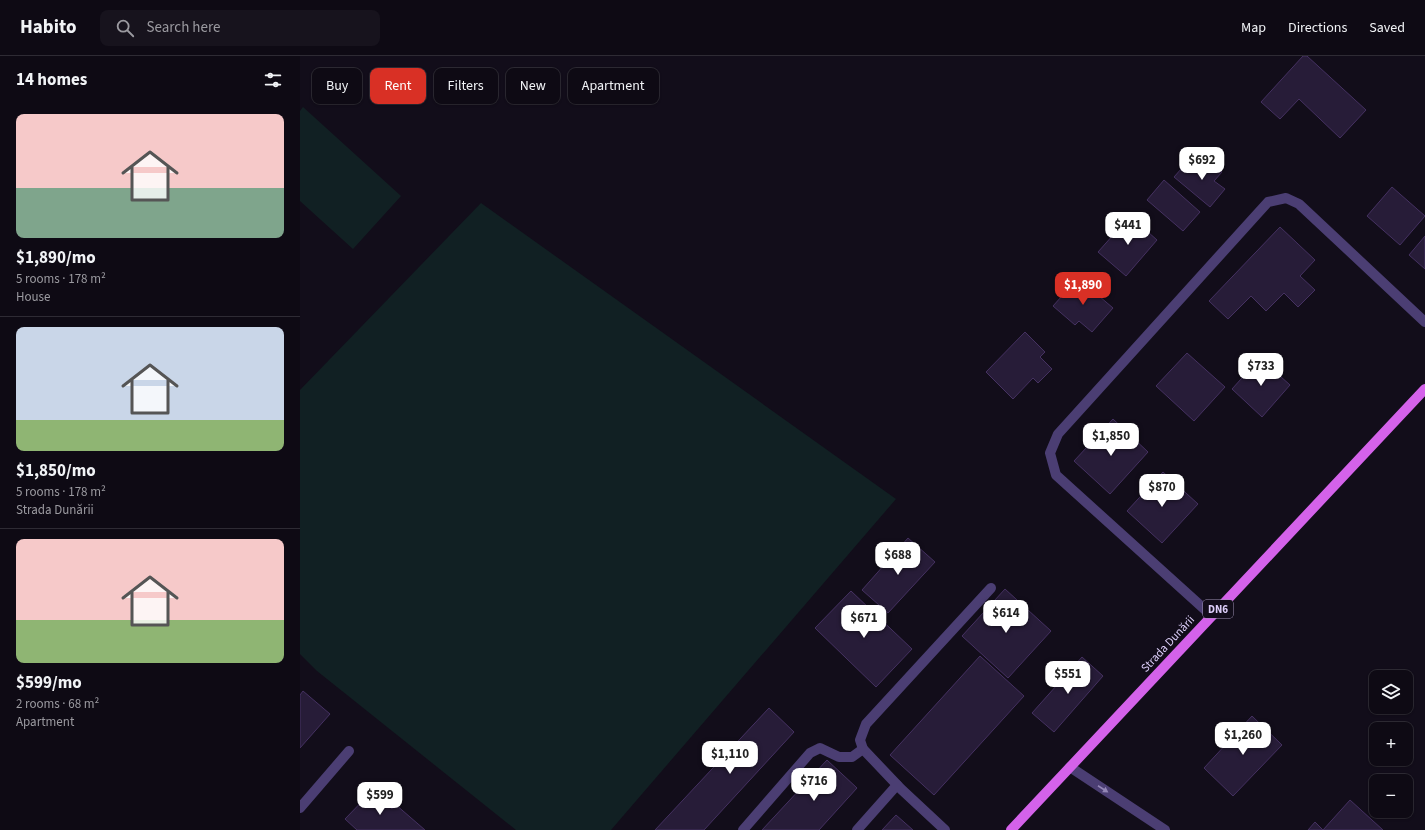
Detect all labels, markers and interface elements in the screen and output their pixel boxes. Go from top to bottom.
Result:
search box [100,10,380,46]
text: Habito [20,14,76,41]
icon: search [114,17,136,39]
text: Search here [146,17,220,38]
text: Map [1241,18,1266,38]
text: Directions [1288,18,1347,38]
text: Saved [1369,18,1405,38]
text: 14 homes [16,68,87,92]
chip: Buy [312,68,362,104]
chip: Rent [370,68,426,104]
chip: Filters [434,68,498,104]
chip: New [506,68,560,104]
chip: Apartment [568,68,659,104]
icon: filters [262,69,284,91]
icon: home [114,140,186,212]
pin: $692 [1178,147,1226,181]
text: $692 [1188,151,1216,169]
pin: $441 [1104,212,1152,246]
text: $441 [1114,216,1142,234]
text: $1,890/mo [16,246,96,270]
text: 5 rooms · 178 m² [16,270,106,288]
pin: $1,890 [1050,272,1116,306]
text: $1,890 [1064,276,1102,294]
text: House [16,288,51,306]
icon: home [114,353,186,425]
pin: $733 [1237,353,1285,387]
text: $733 [1247,357,1275,375]
pin: $1,850 [1078,423,1144,457]
text: $1,850 [1092,427,1130,445]
text: $1,850/mo [16,459,96,483]
pin: $870 [1138,474,1186,508]
text: $870 [1148,478,1176,496]
text: 5 rooms · 178 m² [16,483,106,501]
text: Strada Dunării [16,501,94,519]
pin: $688 [874,542,922,576]
text: $688 [884,546,912,564]
icon: home [114,565,186,637]
pin: $614 [982,600,1030,634]
road number: DN6 [1203,600,1233,618]
text: $614 [992,604,1020,622]
pin: $671 [840,605,888,639]
text: $671 [850,609,878,627]
street label: Strada Dunării [1137,612,1199,676]
pin: $551 [1044,661,1092,695]
text: $551 [1054,665,1082,683]
map controls [1369,670,1413,818]
button: layers [1369,670,1413,714]
text: $599/mo [16,671,82,695]
text: 2 rooms · 68 m² [16,695,99,713]
text: Apartment [16,713,74,731]
pin: $1,260 [1210,722,1276,756]
button: + [1369,722,1413,766]
text: $1,260 [1224,726,1262,744]
pin: $1,110 [697,741,763,775]
text: $1,110 [711,745,749,763]
pin: $716 [790,768,838,802]
text: $716 [800,772,828,790]
button: − [1369,774,1413,818]
pin: $599 [356,782,404,816]
one-way arrow [1097,785,1108,793]
text: $599 [366,786,394,804]

